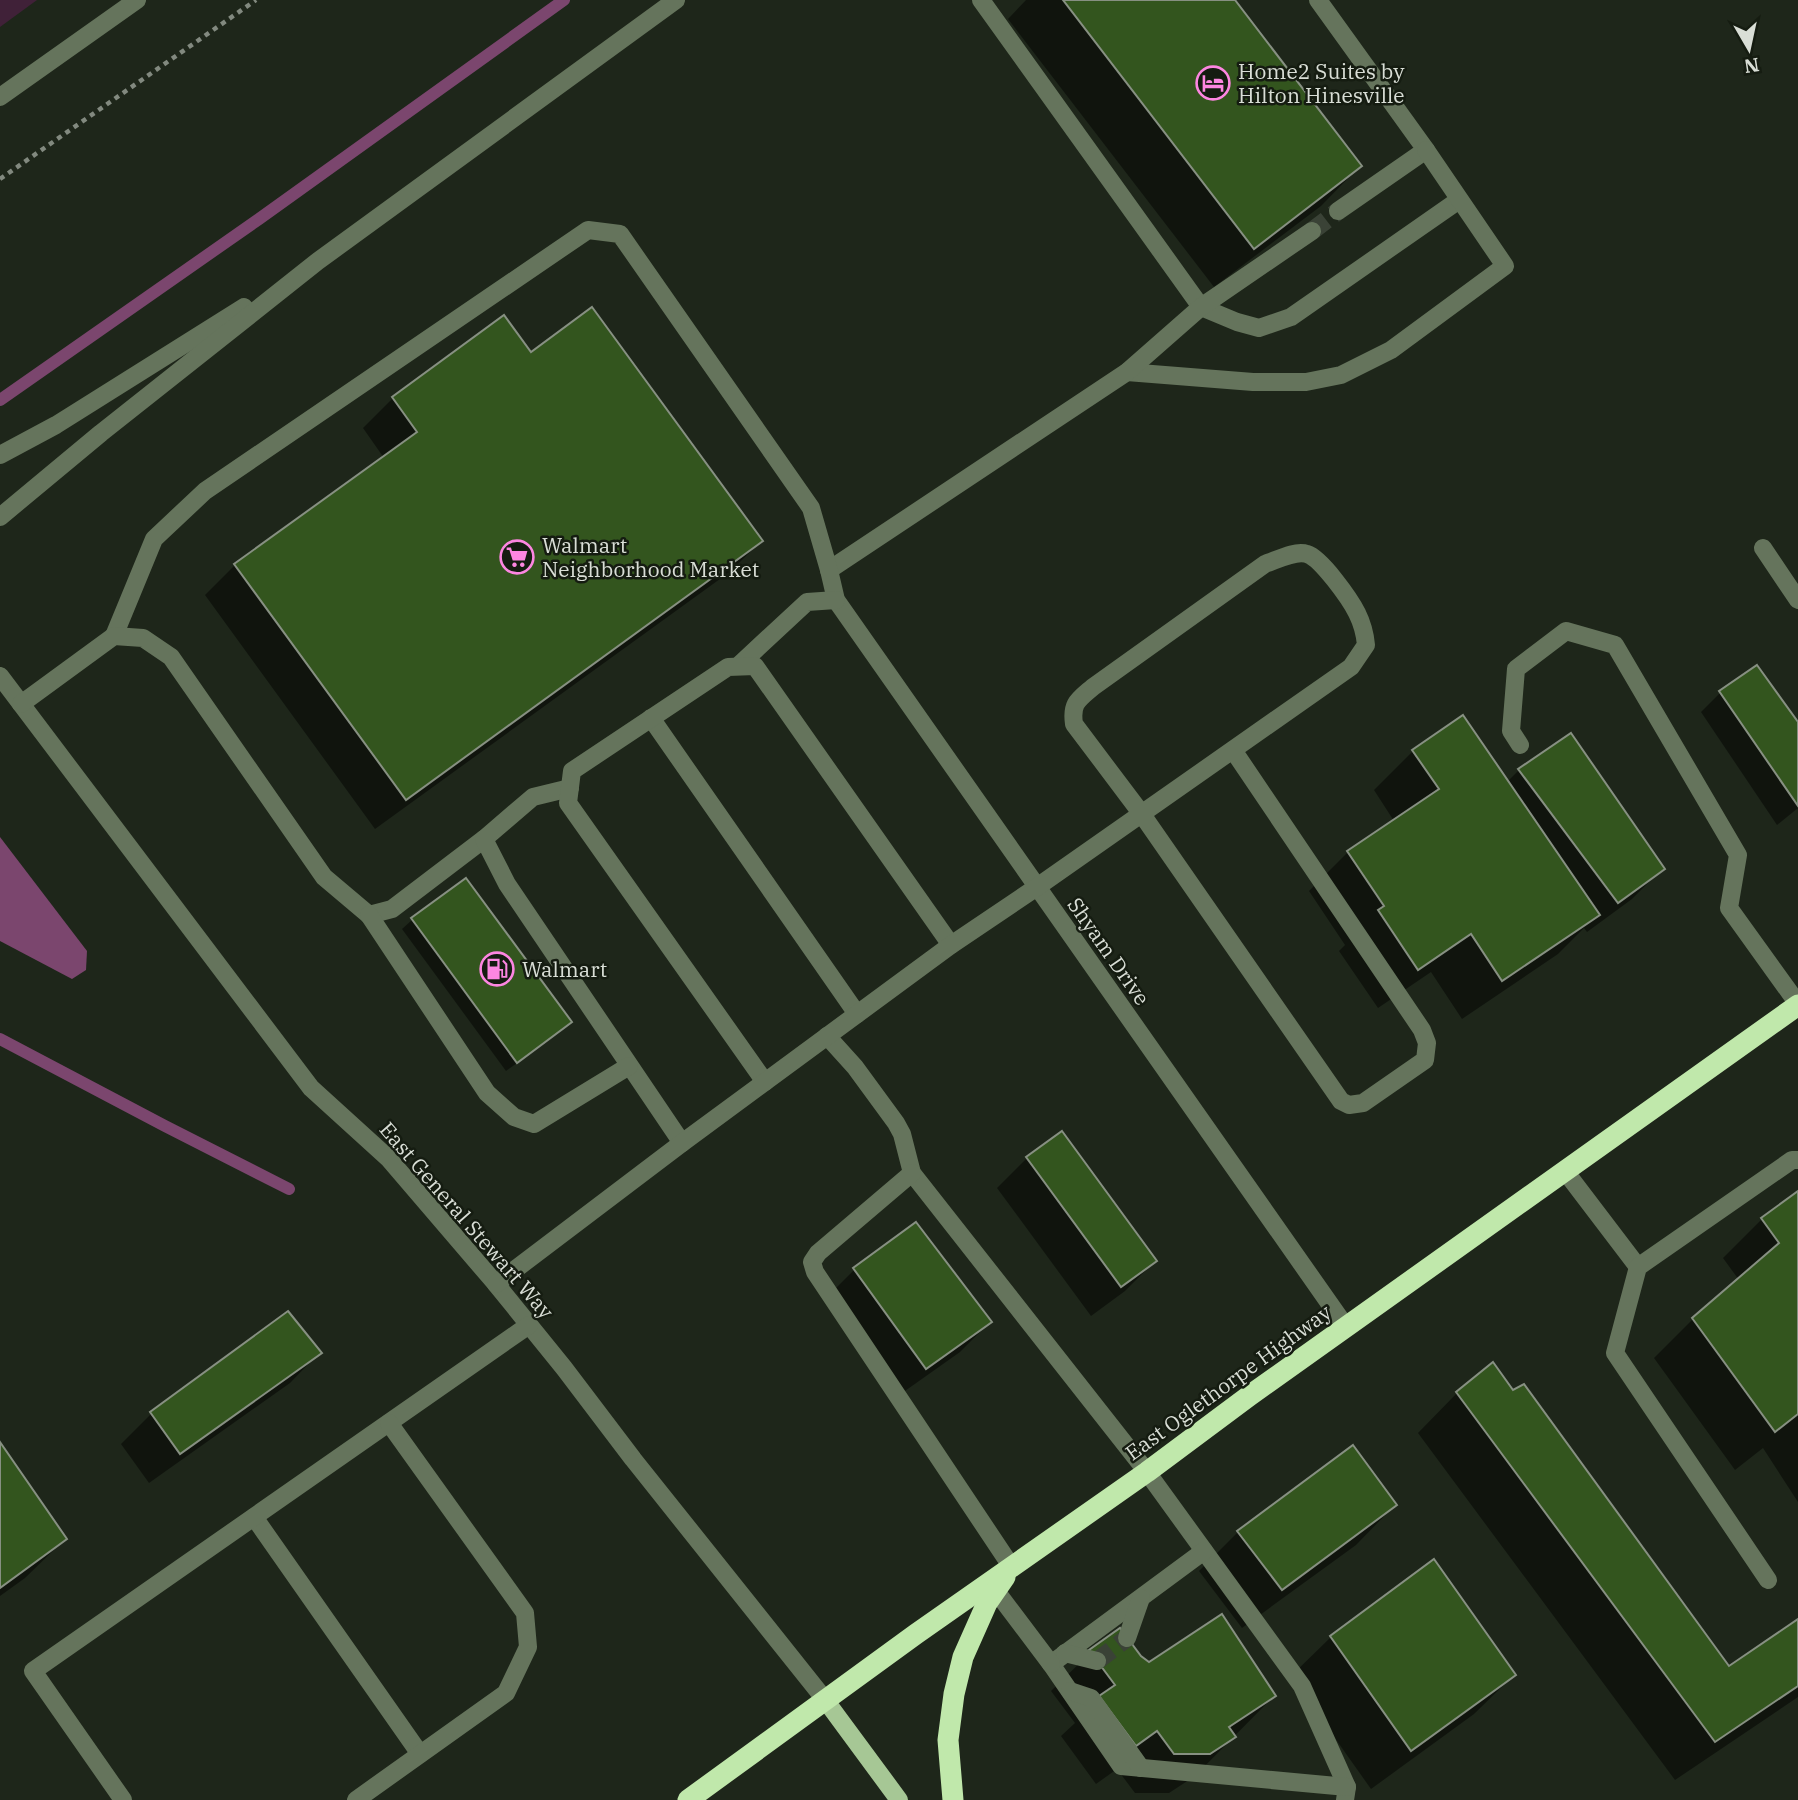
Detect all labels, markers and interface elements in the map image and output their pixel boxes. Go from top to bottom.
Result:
north arrow [1714,14,1784,84]
text: N [1742,53,1761,79]
place label: Home2 Suites by Hilton Hinesville [1238,57,1405,109]
hotel icon: Home2 Suites by Hilton Hinesville [1194,64,1232,102]
place label: Walmart Neighborhood Market [542,531,759,583]
supermarket icon: Walmart Neighborhood Market [498,538,536,576]
street label: Shyam Drive [1062,892,1156,1010]
fuel station icon: Walmart [478,950,516,988]
place label: Walmart [522,955,607,983]
street label: East General Stewart Way [374,1116,561,1325]
street label: East Oglethorpe Highway [1119,1297,1337,1466]

